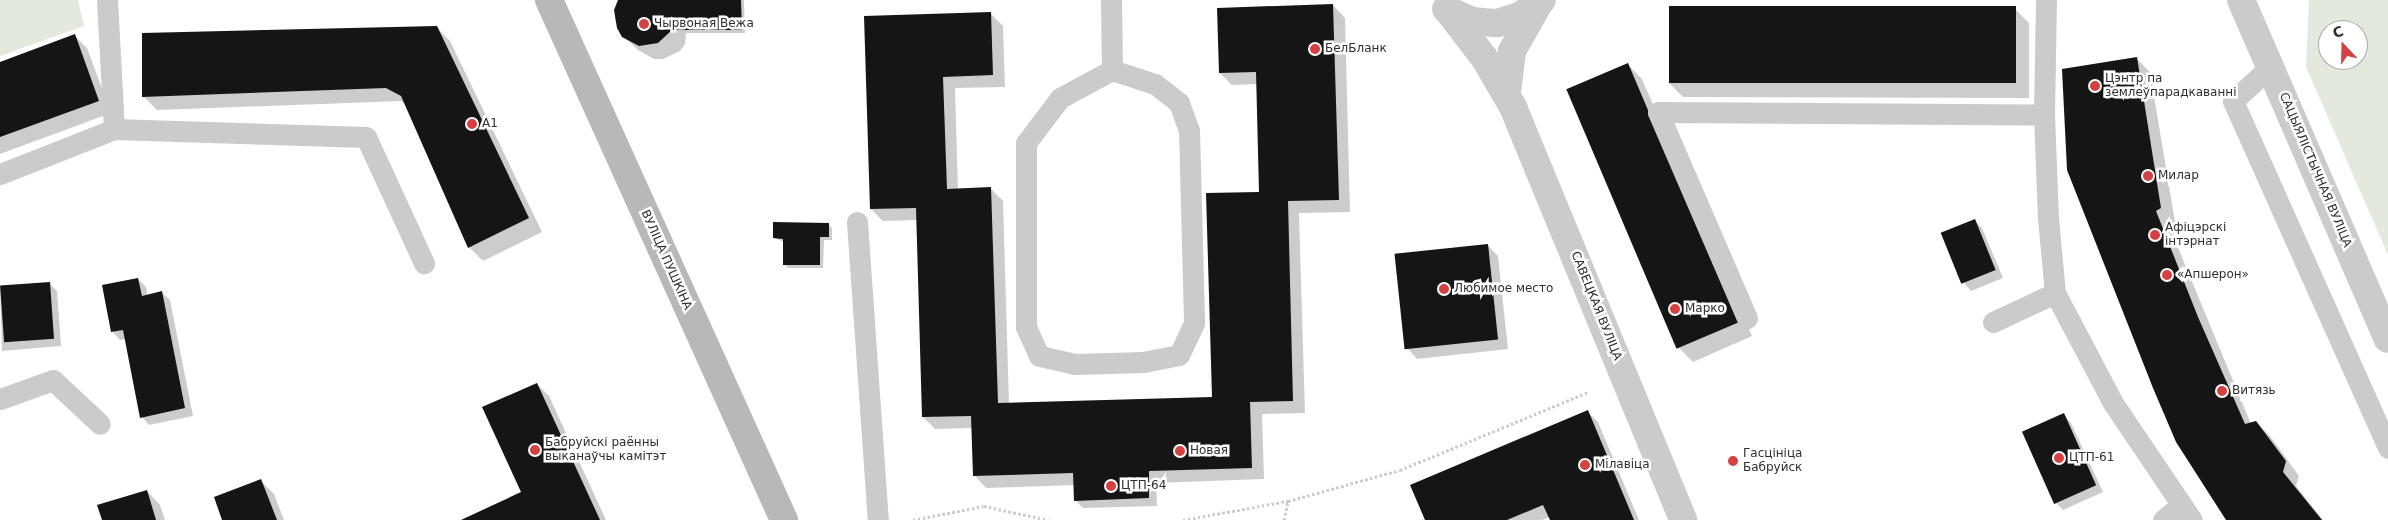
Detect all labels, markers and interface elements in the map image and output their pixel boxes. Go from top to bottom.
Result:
place label: Чырвоная Вежа [654,17,754,31]
marker: Чырвоная Вежа [638,18,650,30]
north arrow [2318,20,2368,70]
text: С [2330,23,2346,41]
place label: БелБланк [1325,42,1387,56]
marker: БелБланк [1309,43,1321,55]
place label: Цэнтр па землеўпарадкаванні [2105,72,2236,100]
marker: Цэнтр па землеўпарадкаванні [2089,80,2101,92]
street label: САЦЫЯЛІСТЫЧНАЯ ВУЛІЦА [2276,90,2354,250]
place label: A1 [482,117,498,131]
marker: A1 [466,118,478,130]
place label: Милар [2158,169,2199,183]
marker: Милар [2142,170,2154,182]
street label: ВУЛІЦА ПУШКІНА [637,208,695,312]
place label: Афіцэрскі інтэрнат [2165,221,2226,249]
marker: Афіцэрскі інтэрнат [2149,229,2161,241]
street label: САВЕЦКАЯ ВУЛІЦА [1568,249,1624,363]
place label: «Апшерон» [2177,268,2249,282]
marker: «Апшерон» [2161,269,2173,281]
place label: Любимое место [1454,282,1553,296]
marker: Любимое место [1438,283,1450,295]
place label: Марко [1685,302,1725,316]
marker: Марко [1669,303,1681,315]
place label: Витязь [2232,384,2276,398]
marker: Витязь [2216,385,2228,397]
place label: Бабруйскі раённы выканаўчы камітэт [545,436,666,464]
marker: Бабруйскі раённы выканаўчы камітэт [529,444,541,456]
place label: Новая [1190,444,1228,458]
marker: Новая [1174,445,1186,457]
place label: Гасцініца Бабруйск [1743,447,1802,475]
place label: ЦТП-61 [2069,451,2114,465]
marker: ЦТП-61 [2053,452,2065,464]
marker: Гасцініца Бабруйск [1727,455,1739,467]
place label: Мiлавiца [1595,458,1650,472]
marker: Мiлавiца [1579,459,1591,471]
place label: ЦТП-64 [1121,479,1166,493]
marker: ЦТП-64 [1105,480,1117,492]

